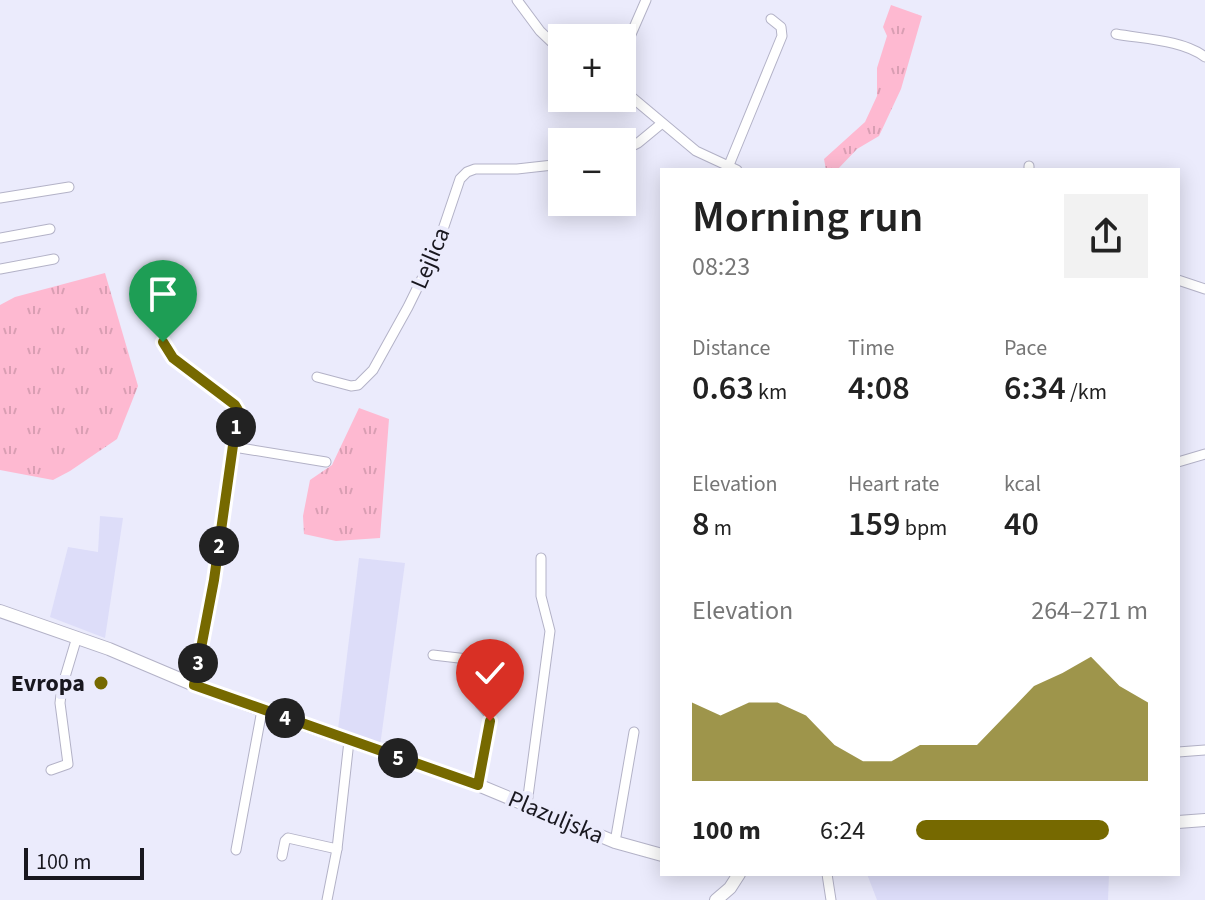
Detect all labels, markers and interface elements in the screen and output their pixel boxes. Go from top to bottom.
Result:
map controls [548,24,636,216]
button: + [548,24,636,112]
button: − [548,128,636,216]
text: Morning run [692,186,923,249]
button: share [1064,194,1148,278]
street label: Lejlica [402,222,459,295]
text: 08:23 [692,248,750,285]
pin [129,260,197,342]
icon: arrive [141,272,185,316]
text: Distance [692,332,770,364]
text: Time [848,332,894,364]
text: Pace [1004,332,1047,364]
text: 0.63 [692,364,754,413]
text: 4:08 [848,364,910,413]
text: 6:34 [1004,364,1066,413]
text: km [754,376,787,408]
text: /km [1066,376,1107,408]
pin: 1 [216,407,256,447]
text: 1 [230,411,242,443]
text: Elevation [692,468,778,500]
text: Heart rate [848,468,939,500]
text: kcal [1004,468,1041,500]
text: 8 [692,500,709,549]
text: 159 [848,500,900,549]
text: 40 [1004,500,1039,549]
text: m [709,512,732,544]
text: bpm [900,512,947,544]
pin: 2 [199,526,239,566]
text: 2 [213,530,225,562]
text: Elevation [692,592,793,629]
text: 264–271 m [1031,592,1148,629]
pin [456,639,524,721]
pin: 3 [178,643,218,683]
text: 3 [192,647,204,679]
icon: check [468,651,512,695]
place label: Evropa [11,666,85,701]
marker: Evropa [92,674,110,692]
pin: 4 [265,698,305,738]
text: 4 [279,702,291,734]
pin: 5 [378,738,418,778]
text: 5 [392,742,404,774]
street label: Plazuljska [503,782,609,853]
text: 100 m [692,812,761,849]
text: 6:24 [820,812,865,849]
scale bar [24,844,144,880]
text: 100 m [36,846,91,878]

